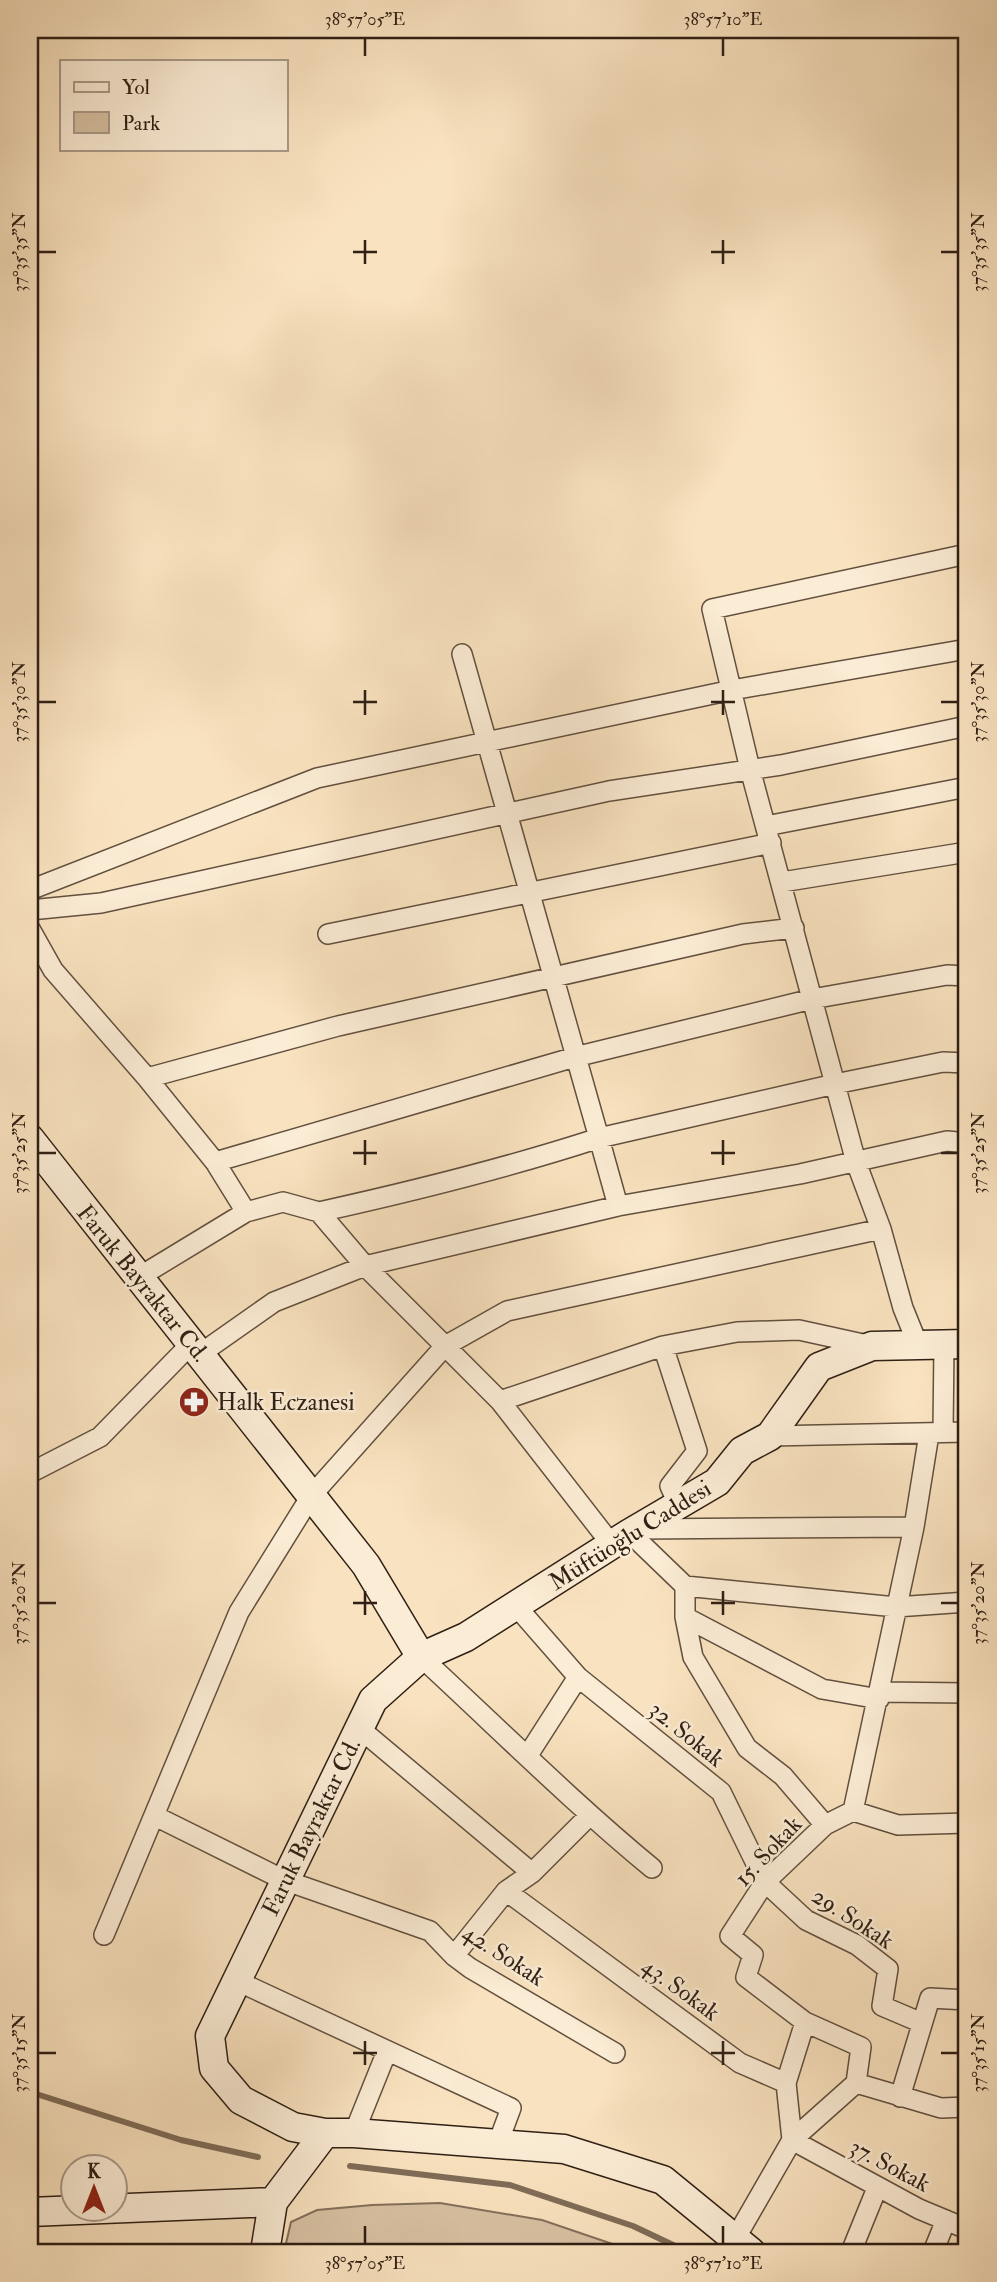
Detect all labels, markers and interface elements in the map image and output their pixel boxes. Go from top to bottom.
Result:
text: 38°57'05"E [325,8,405,31]
text: 38°57'10"E [684,8,762,31]
legend [60,60,287,150]
text: Yol [122,74,150,101]
text: Park [122,110,160,137]
text: 37°35'35"N [8,212,31,292]
text: 37°35'35"N [967,212,990,292]
text: 37°35'30"N [8,661,31,743]
text: 37°35'30"N [967,661,990,743]
text: 37°35'25"N [8,1112,31,1194]
text: 37°35'25"N [967,1112,990,1194]
street label: Faruk Bayraktar Cd. [70,1198,216,1368]
pharmacy icon: Halk Eczanesi [177,1385,211,1419]
place label: Halk Eczanesi [217,1387,355,1418]
street label: Müftüoğlu Caddesi [543,1473,717,1598]
text: 37°35'20"N [8,1561,31,1645]
text: 37°35'20"N [967,1561,990,1645]
street label: 32. Sokak [643,1694,731,1775]
street label: Faruk Bayraktar Cd. [255,1733,368,1921]
street label: 15. Sokak [728,1809,809,1893]
street label: 29. Sokak [806,1880,900,1957]
street label: 42. Sokak [457,1917,551,1994]
street label: 43. Sokak [635,1951,726,2028]
text: 37°35'15"N [8,2013,31,2093]
text: 37°35'15"N [967,2013,990,2093]
street label: 37. Sokak [844,2131,936,2200]
north arrow [60,2152,130,2222]
text: K [87,2160,101,2184]
text: 38°57'05"E [325,2252,405,2275]
text: 38°57'10"E [684,2252,762,2275]

